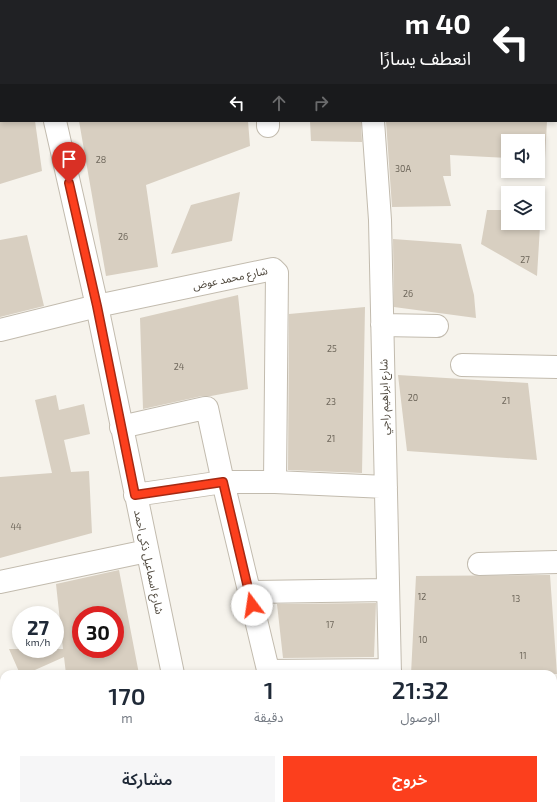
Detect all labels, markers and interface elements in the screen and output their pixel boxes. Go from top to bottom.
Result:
text: 40 m [405,6,471,40]
icon: left [485,16,537,68]
text: انعطف يسارًا [380,47,471,69]
icon: left [226,92,248,114]
icon: ahead [268,92,290,114]
icon: right [310,92,332,114]
map controls [501,134,545,230]
button: sound [501,134,545,178]
pin [52,142,86,183]
icon: arrive [58,148,80,170]
house number: 28 [96,154,106,165]
house number: 30A [395,163,411,174]
button: layers [501,186,545,230]
house number: 26 [118,231,128,242]
house number: 27 [520,254,530,265]
street label: شارع محمد عوض [191,263,269,294]
house number: 26 [403,288,413,299]
house number: 25 [327,343,337,354]
street label: شارع ابراهيم راجي [376,358,394,435]
house number: 24 [174,361,185,372]
house number: 20 [408,392,418,403]
house number: 21 [502,395,510,406]
house number: 23 [326,396,336,407]
house number: 21 [327,433,335,444]
street label: شارع اسماعيل ذكى احمد [130,508,167,616]
house number: 44 [10,521,22,532]
position arrow [231,584,273,626]
house number: 12 [418,591,426,602]
house number: 13 [512,593,520,604]
speed limit sign: 30 [72,606,124,658]
text: 27 [27,615,49,639]
house number: 17 [326,619,334,630]
house number: 10 [418,634,428,645]
text: km/h [26,636,50,648]
house number: 11 [519,650,527,661]
text: 1 [264,675,274,704]
text: 21:32 [392,675,449,704]
text: 170 [108,681,146,710]
text: دقيقة [254,709,284,725]
text: الوصول [401,709,440,725]
text: m [121,710,133,726]
button: مشاركة [20,756,275,802]
button: خروج [283,756,537,802]

